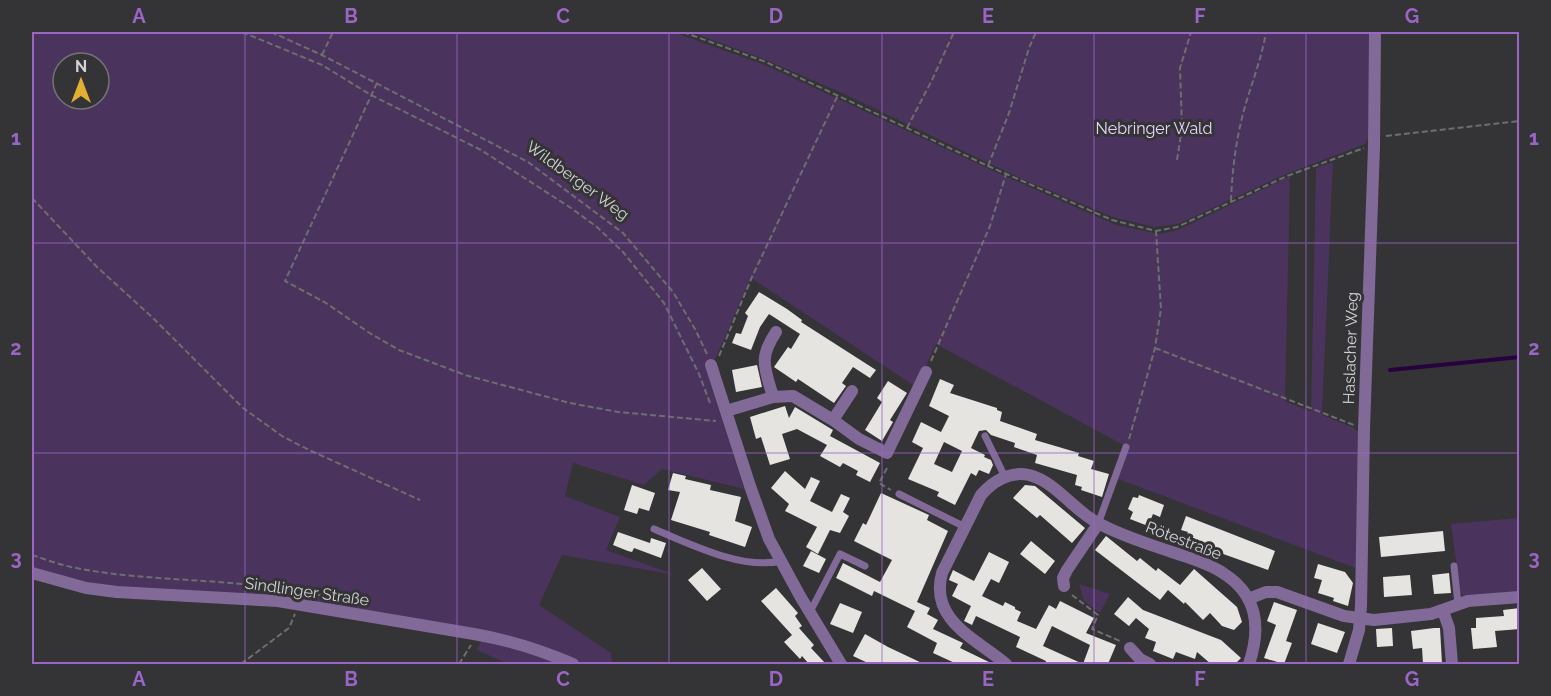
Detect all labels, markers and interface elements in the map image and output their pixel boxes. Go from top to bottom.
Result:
text: A [132,4,146,28]
text: B [344,4,358,28]
text: C [556,4,570,28]
text: D [769,4,783,28]
text: E [982,4,994,28]
text: F [1194,4,1206,28]
text: G [1405,4,1419,28]
north arrow [51,51,111,111]
text: N [75,57,87,76]
park label: Nebringer Wald [1096,119,1212,138]
text: 1 [11,126,21,150]
text: 1 [1529,126,1539,150]
street label: Wildberger Weg [523,137,633,224]
street label: Haslacher Weg [1339,291,1362,405]
text: 2 [10,336,22,360]
text: 2 [1528,336,1540,360]
street label: Rötestraße [1143,517,1224,564]
text: 3 [10,546,22,570]
text: 3 [1528,546,1540,570]
street label: Sindlinger Straße [243,573,370,610]
text: A [132,667,146,691]
text: B [344,667,358,691]
text: C [556,667,570,691]
text: D [769,667,783,691]
text: E [982,667,994,691]
text: F [1194,667,1206,691]
text: G [1405,667,1419,691]

